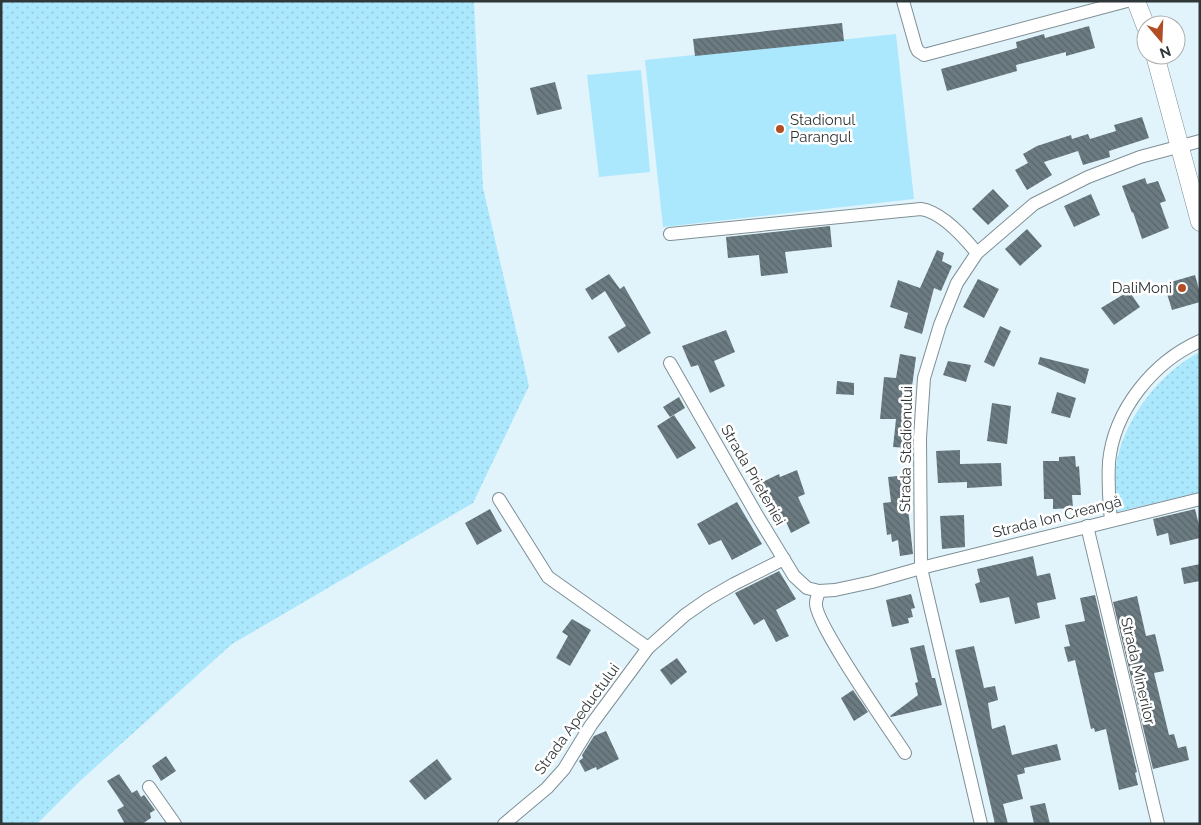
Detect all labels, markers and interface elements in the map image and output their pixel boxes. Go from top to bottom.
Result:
north arrow [1136,15,1186,65]
text: N [1158,43,1173,62]
place label: Stadionul Parangul [790,111,856,146]
marker: Stadionul Parangul [774,123,786,135]
place label: DaliMoni [1112,279,1172,297]
marker: DaliMoni [1176,282,1188,294]
street label: Strada Stadionului [896,386,916,512]
street label: Strada Prieteniei [717,422,789,528]
street label: Strada Ion Creangă [991,492,1123,542]
street label: Strada Minerilor [1117,616,1159,727]
street label: Strada Apeductului [531,660,623,778]

